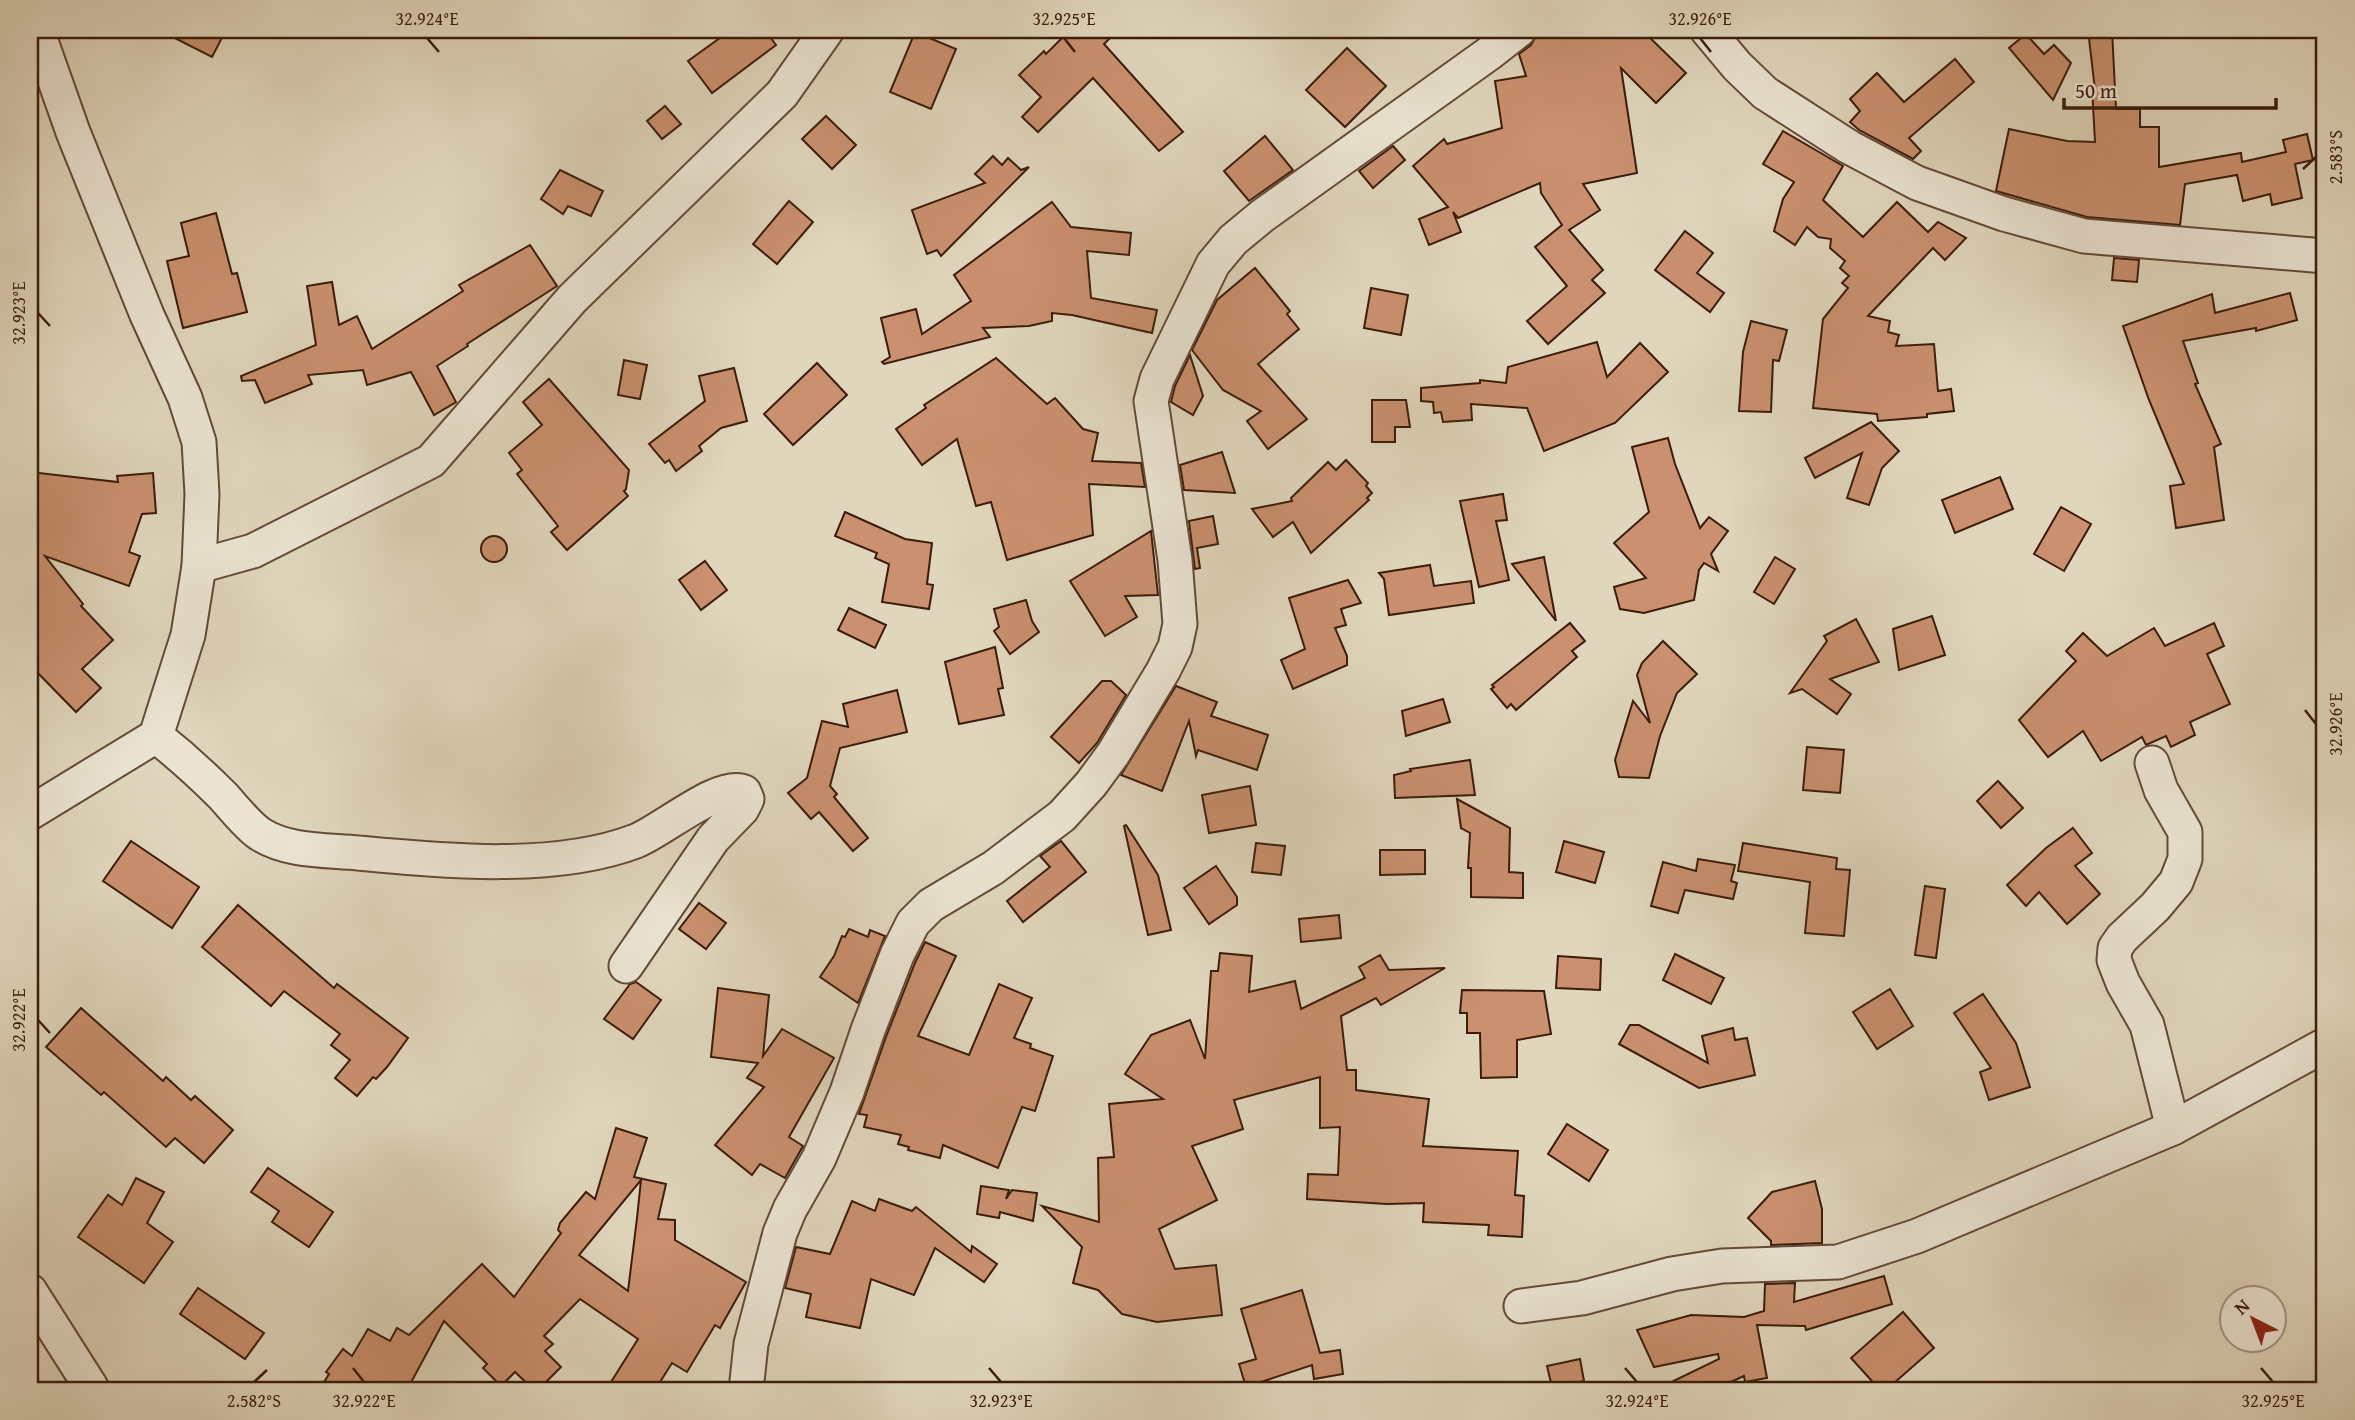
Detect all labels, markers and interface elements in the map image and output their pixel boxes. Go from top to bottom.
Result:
text: 32.924°E [395,5,459,32]
text: 32.925°E [1032,5,1096,32]
text: 32.926°E [1668,5,1732,32]
scale bar [2064,66,2276,110]
text: 50 m [2075,75,2117,106]
text: 2.583°S [2322,130,2349,184]
text: 32.923°E [5,281,32,345]
text: 32.926°E [2322,692,2349,756]
text: 32.922°E [5,988,32,1052]
north arrow [2218,1284,2288,1354]
text: N [2228,1292,2256,1321]
text: 2.582°S [227,1387,281,1414]
text: 32.922°E [332,1387,396,1414]
text: 32.923°E [969,1387,1033,1414]
text: 32.924°E [1605,1387,1669,1414]
text: 32.925°E [2241,1387,2305,1414]

